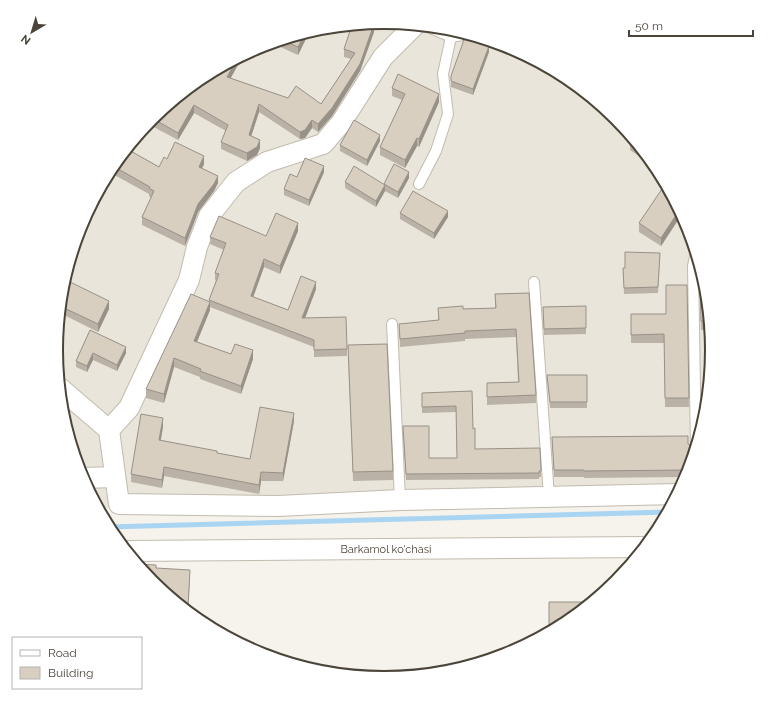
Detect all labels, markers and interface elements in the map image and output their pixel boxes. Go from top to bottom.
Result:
north arrow [12,12,52,52]
scale bar [629,12,753,38]
text: 50 m [635,19,663,33]
text: N [19,32,33,47]
street label: Barkamol ko'chasi [341,543,431,556]
legend [12,637,142,689]
text: Road [48,646,77,660]
text: Building [48,666,94,680]

